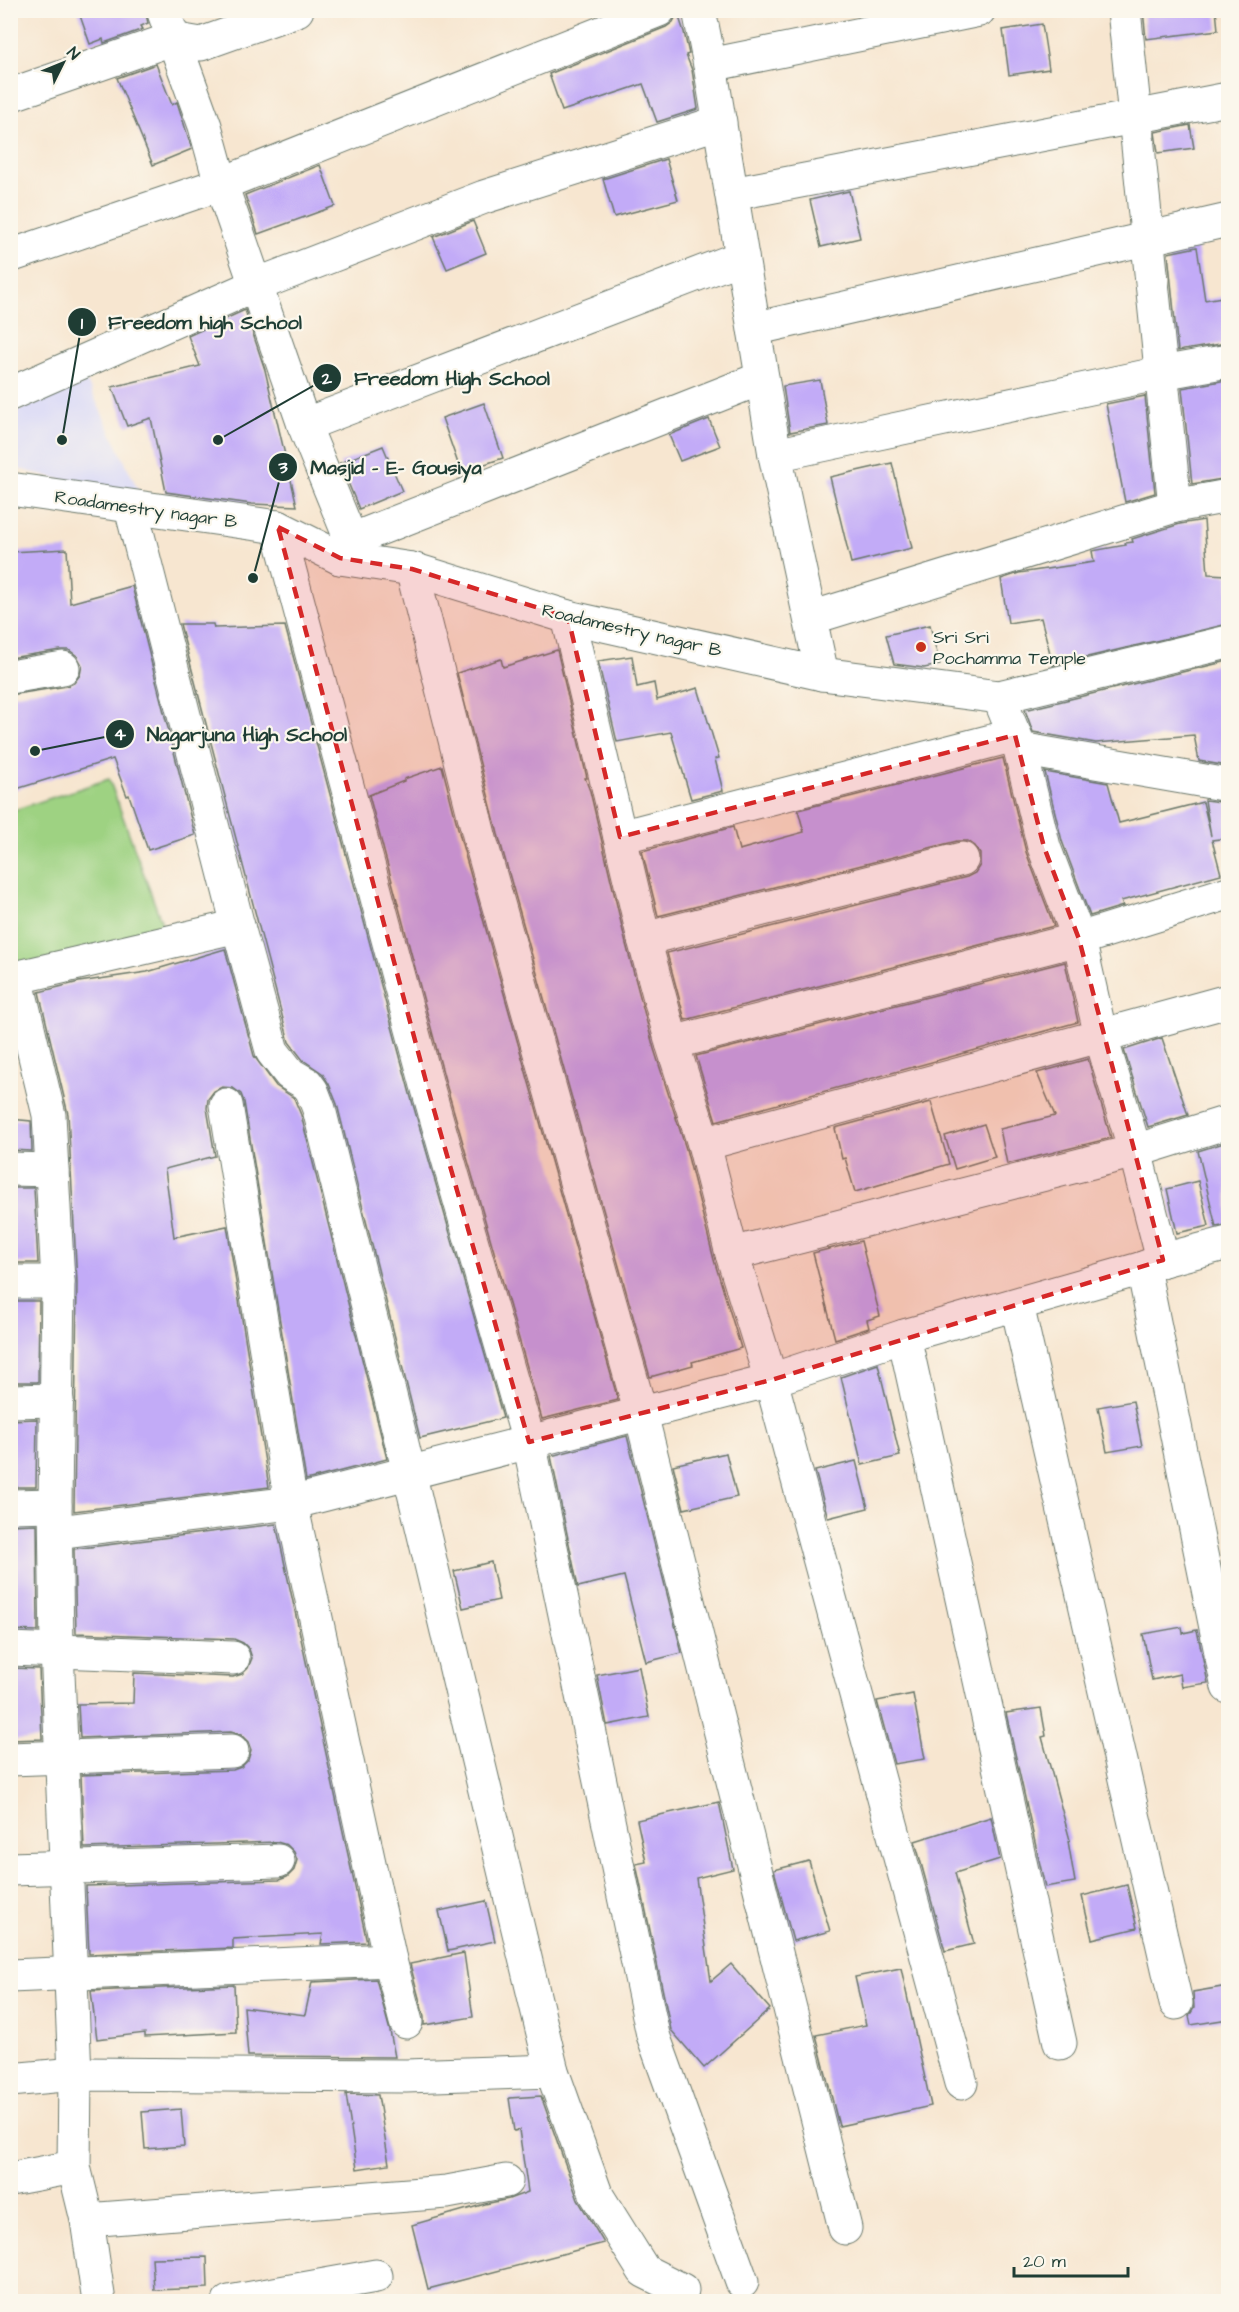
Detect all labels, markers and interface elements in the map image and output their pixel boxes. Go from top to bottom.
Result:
north arrow [33,33,93,93]
text: N [62,42,85,65]
callout: Freedom high School [67,303,314,341]
text: Freedom high School [108,309,302,338]
text: 1 [81,311,84,336]
callout: Freedom High School [312,359,562,397]
text: Freedom High School [354,365,550,394]
text: 2 [321,366,333,391]
callout: Masjid - E- Gousiya [268,448,493,486]
text: Masjid - E- Gousiya [310,454,482,483]
text: 3 [277,455,288,480]
street label: Roadamestry nagar B [53,484,239,536]
street label: Roadamestry nagar B [539,598,725,664]
place label: Sri Sri Pochamma Temple [933,625,1086,671]
marker: Sri Sri Pochamma Temple [914,640,928,654]
callout: Nagarjuna High School [105,715,360,753]
text: Nagarjuna High School [147,721,347,750]
text: 4 [114,722,127,747]
scale bar [1014,2240,1128,2278]
text: 20 m [1023,2249,1066,2274]

